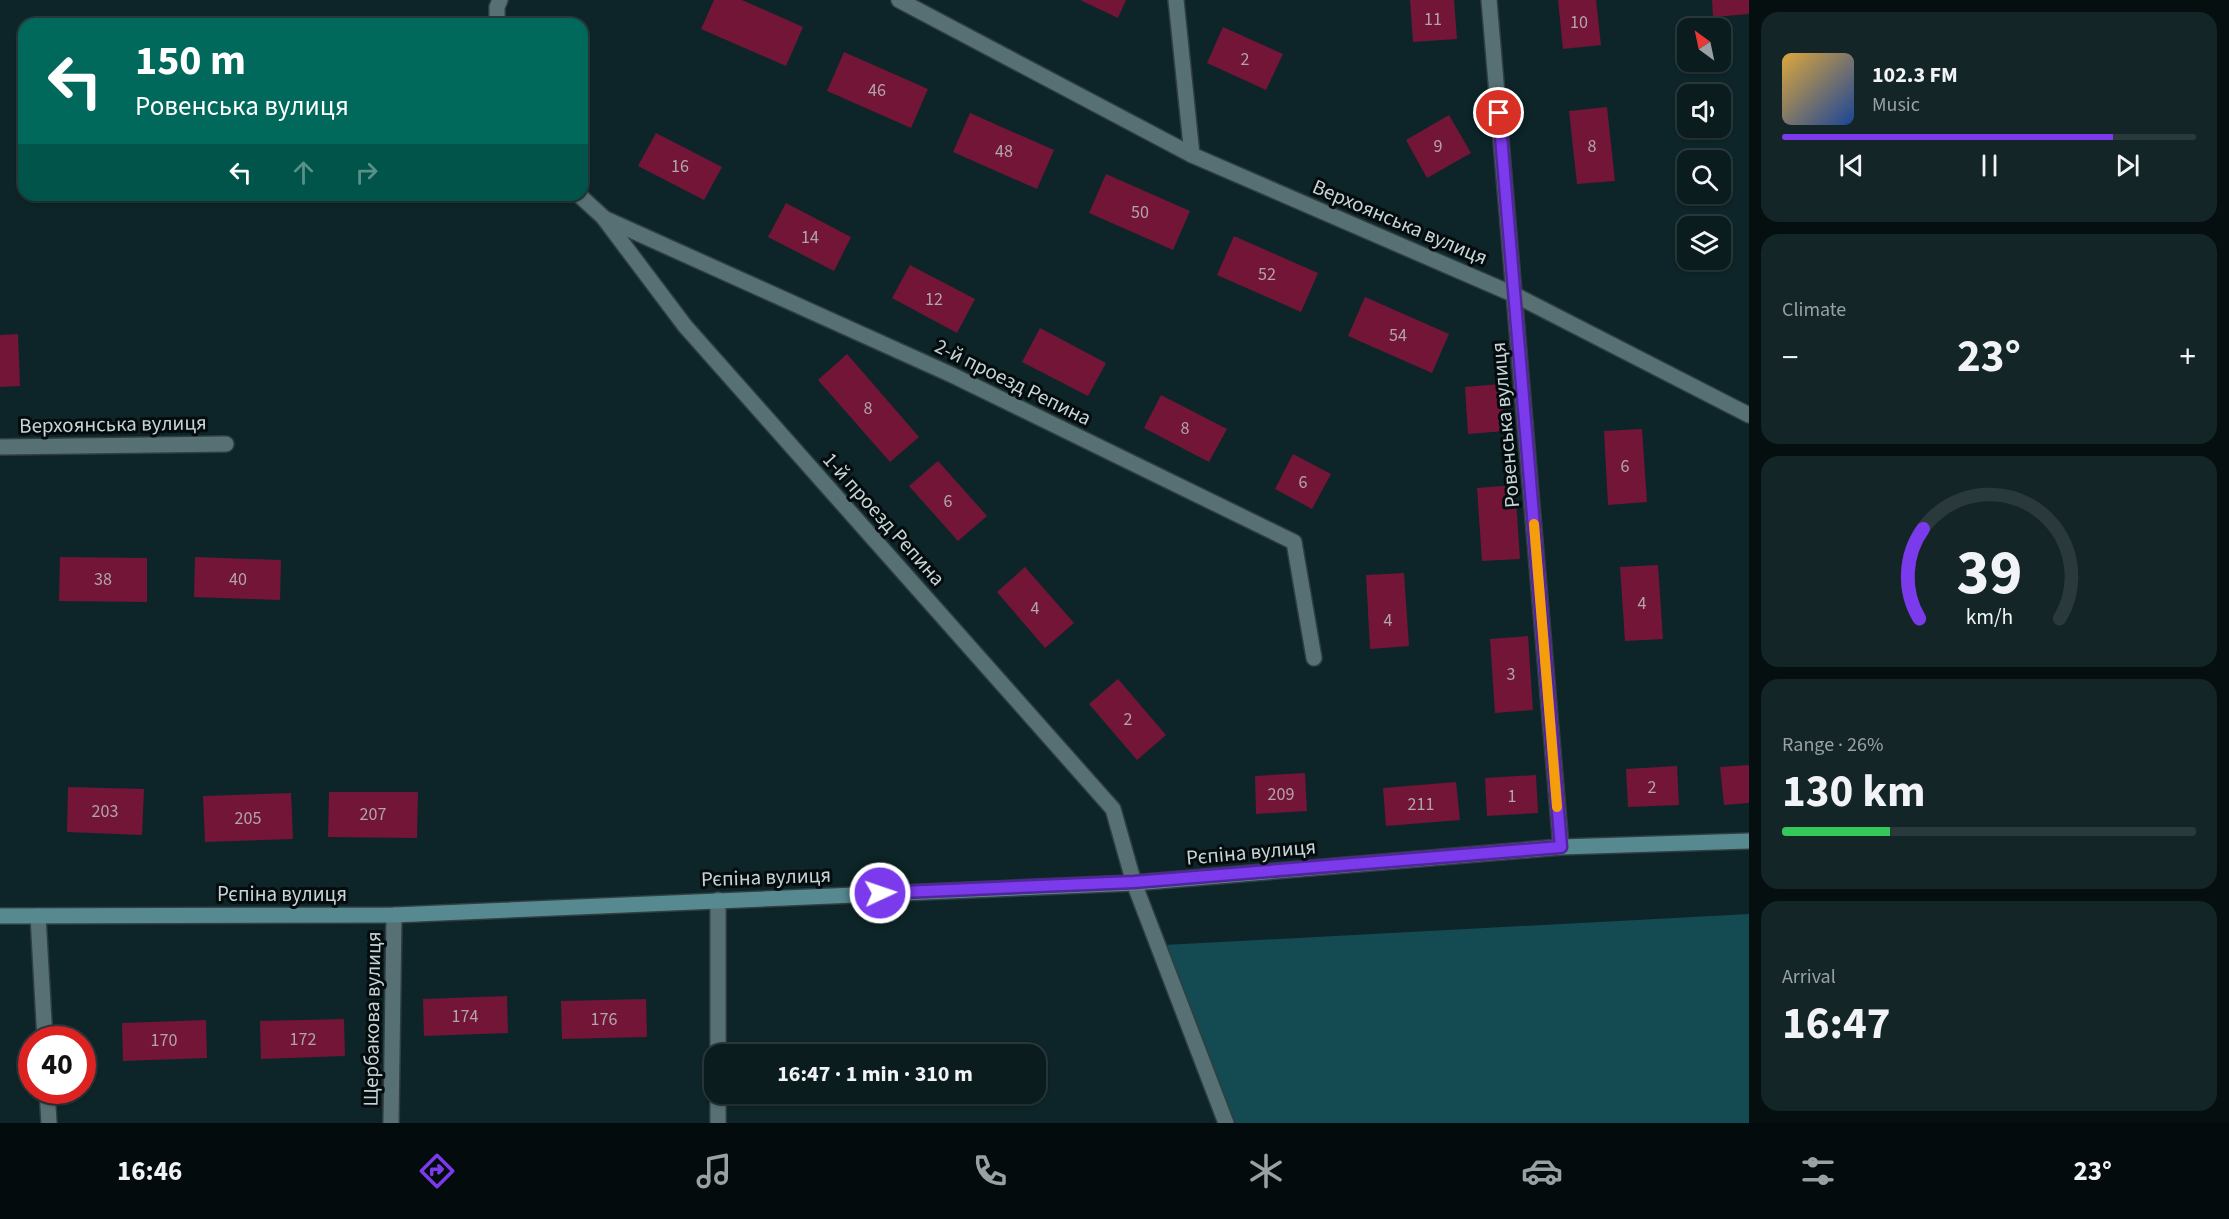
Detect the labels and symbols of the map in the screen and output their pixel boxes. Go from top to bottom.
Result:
house number: 11 [1424,7,1442,32]
house number: 10 [1570,10,1588,35]
north arrow [1677,18,1731,72]
house number: 2 [1241,47,1250,72]
house number: 46 [868,78,886,103]
pin [1473,87,1524,138]
house number: 9 [1434,134,1443,159]
house number: 8 [1588,134,1597,159]
house number: 48 [995,139,1013,164]
house number: 16 [671,154,689,179]
street label: Верхоянська вулиця [1308,172,1492,272]
house number: 50 [1131,200,1149,225]
house number: 14 [801,225,819,250]
house number: 52 [1258,262,1276,287]
house number: 12 [925,287,943,312]
house number: 54 [1389,323,1407,348]
street label: 2-й проезд Репина [930,331,1096,433]
street label: Ровенська вулиця [1483,341,1527,509]
house number: 8 [864,396,873,421]
street label: Верхоянська вулиця [19,407,207,441]
house number: 8 [1181,416,1190,441]
street label: 1-й проезд Репина [816,446,952,592]
house number: 6 [1621,454,1630,479]
house number: 6 [1299,470,1308,495]
house number: 6 [944,489,953,514]
house number: 38 [94,567,112,592]
house number: 40 [229,567,247,592]
house number: 4 [1638,591,1647,616]
house number: 4 [1031,596,1040,621]
house number: 4 [1384,608,1393,633]
house number: 3 [1507,662,1516,687]
house number: 2 [1124,707,1133,732]
house number: 2 [1648,775,1657,800]
house number: 209 [1268,782,1294,807]
house number: 1 [1508,784,1516,809]
house number: 211 [1408,792,1434,817]
house number: 203 [92,799,118,824]
house number: 207 [360,802,386,827]
house number: 205 [235,806,261,831]
street label: Рєпіна вулиця [1185,831,1317,873]
street label: Рєпіна вулиця [700,860,832,894]
position arrow [848,861,912,925]
street label: Рєпіна вулиця [217,879,347,909]
street label: Щербакова вулиця [355,931,389,1107]
house number: 174 [452,1004,478,1029]
house number: 176 [591,1007,617,1032]
speed limit sign: 40 [18,1026,96,1104]
house number: 172 [290,1027,316,1052]
house number: 170 [151,1028,177,1053]

